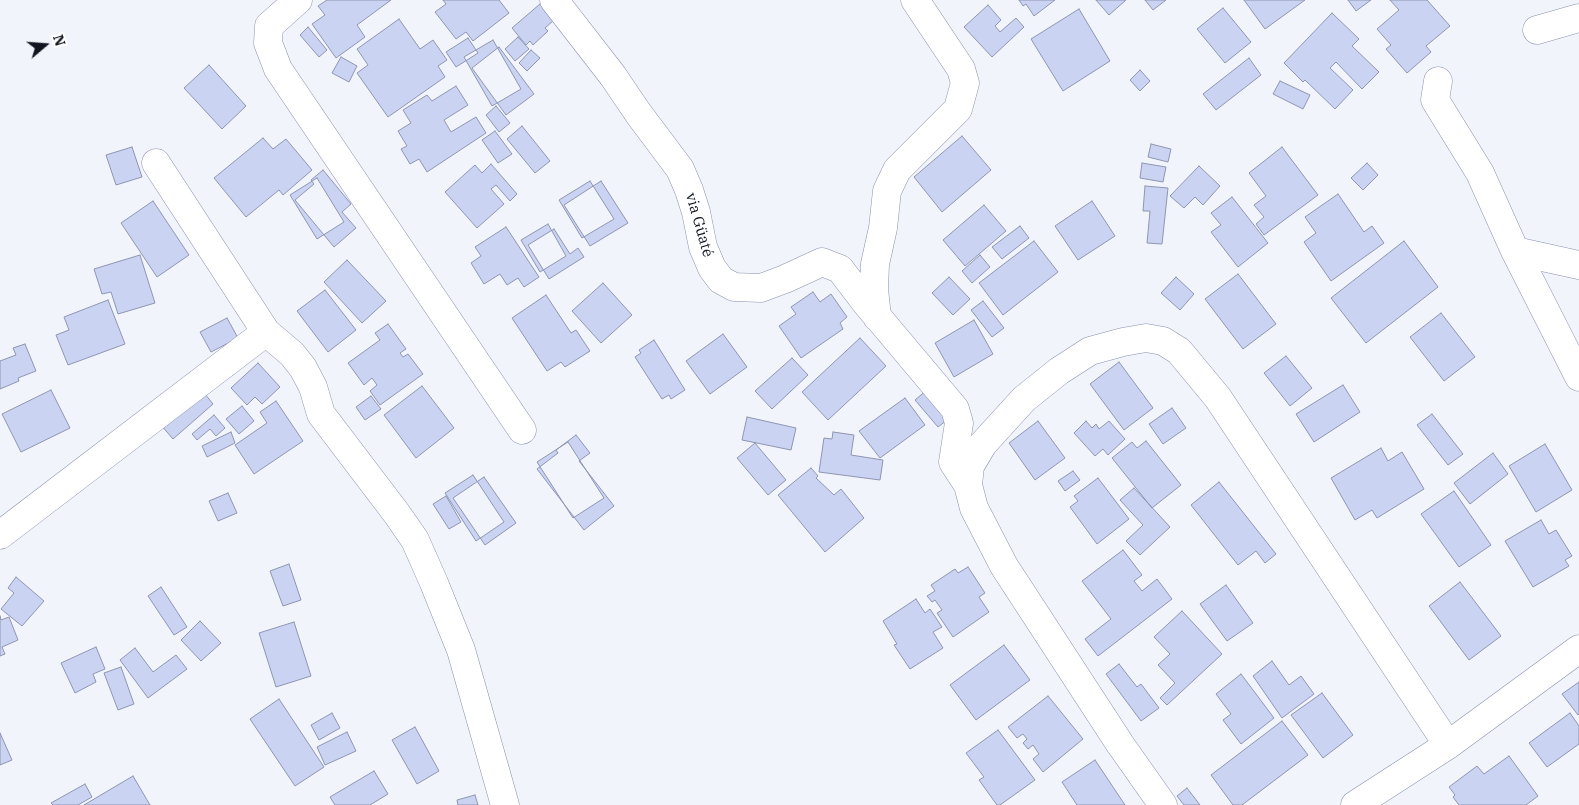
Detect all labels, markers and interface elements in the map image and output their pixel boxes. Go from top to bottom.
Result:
north arrow [20,20,70,70]
text: N [49,32,70,48]
street label: via Güaté [681,191,717,259]

